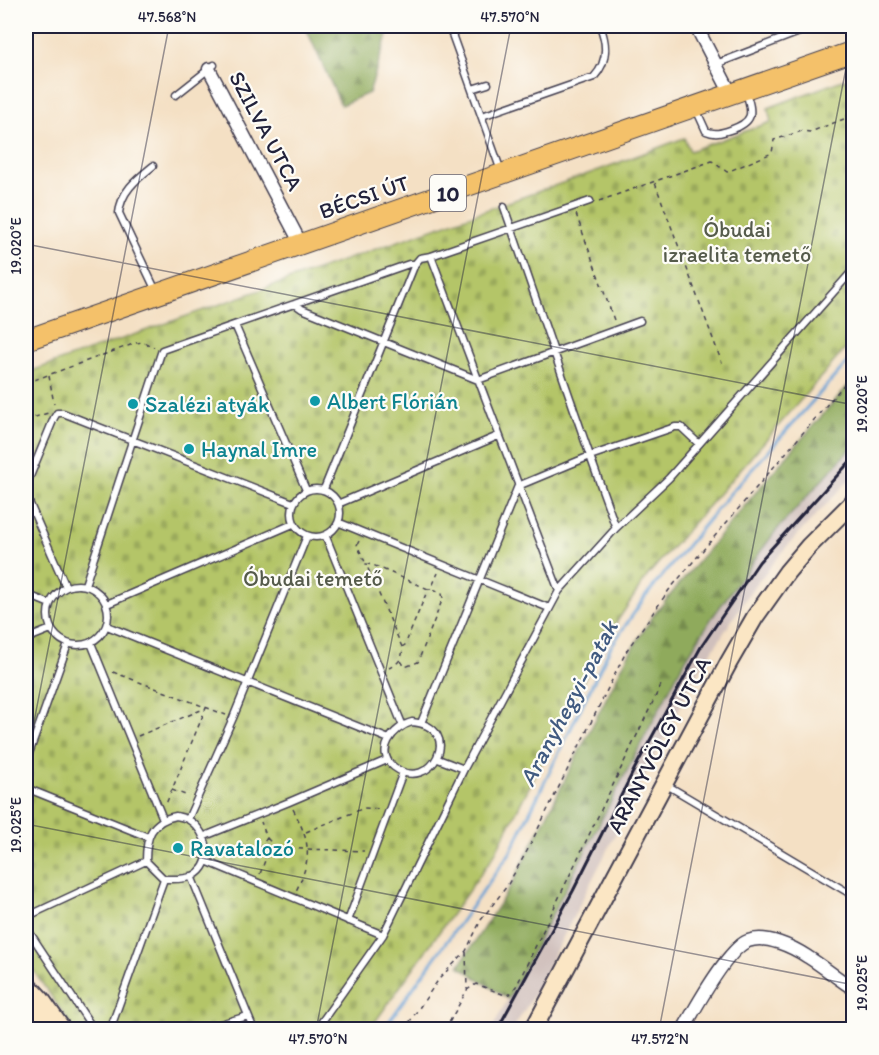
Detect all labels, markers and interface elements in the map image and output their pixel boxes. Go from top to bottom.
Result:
text: 47.568°N [138,8,196,26]
text: 47.570°N [480,8,540,26]
street label: SZILVA UTCA [223,67,309,195]
street label: BÉCSI ÚT [316,169,413,225]
road number: 10 [430,175,466,211]
park label: Óbudai izraelita temető [663,216,812,268]
text: 19.020°E [7,217,25,275]
text: 19.020°E [853,375,871,433]
place label: Albert Flórián [327,388,459,415]
place label: Szalézi atyák [145,391,270,418]
marker: Albert Flórián [308,394,322,408]
marker: Szalézi atyák [126,397,140,411]
place label: Haynal Imre [201,436,317,463]
marker: Haynal Imre [182,442,196,456]
park label: Óbudai temető [243,565,383,592]
water label: Aranyhegyi-patak [512,614,625,791]
street label: ARANYVÖLGY UTCA [601,652,717,838]
text: 19.025°E [7,797,25,853]
place label: Ravatalozó [190,835,294,862]
marker: Ravatalozó [171,841,185,855]
text: 19.025°E [853,955,871,1011]
text: 47.570°N [288,1030,348,1048]
text: 47.572°N [631,1030,689,1048]

